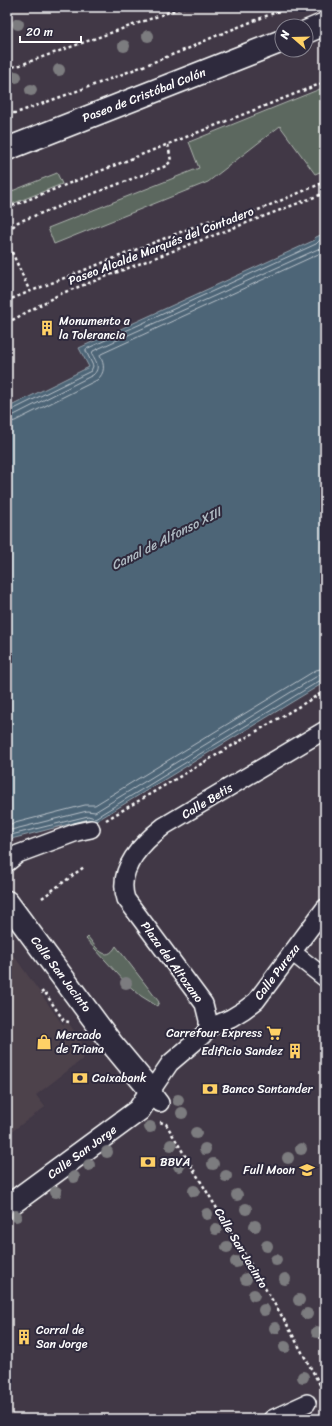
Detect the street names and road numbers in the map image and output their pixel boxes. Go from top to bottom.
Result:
street label: Paseo de Cristóbal Colón [79,61,209,129]
street label: Paseo Alcalde Marqués del Contadero [65,200,257,292]
street label: Calle Betis [177,777,237,825]
street label: Plaza del Altozano [135,916,209,1008]
street label: Calle San Jacinto [25,931,97,1017]
street label: Calle Pureza [248,938,306,1005]
street label: Calle San Jorge [42,1119,122,1185]
street label: Calle San Jacinto [208,1203,274,1293]

